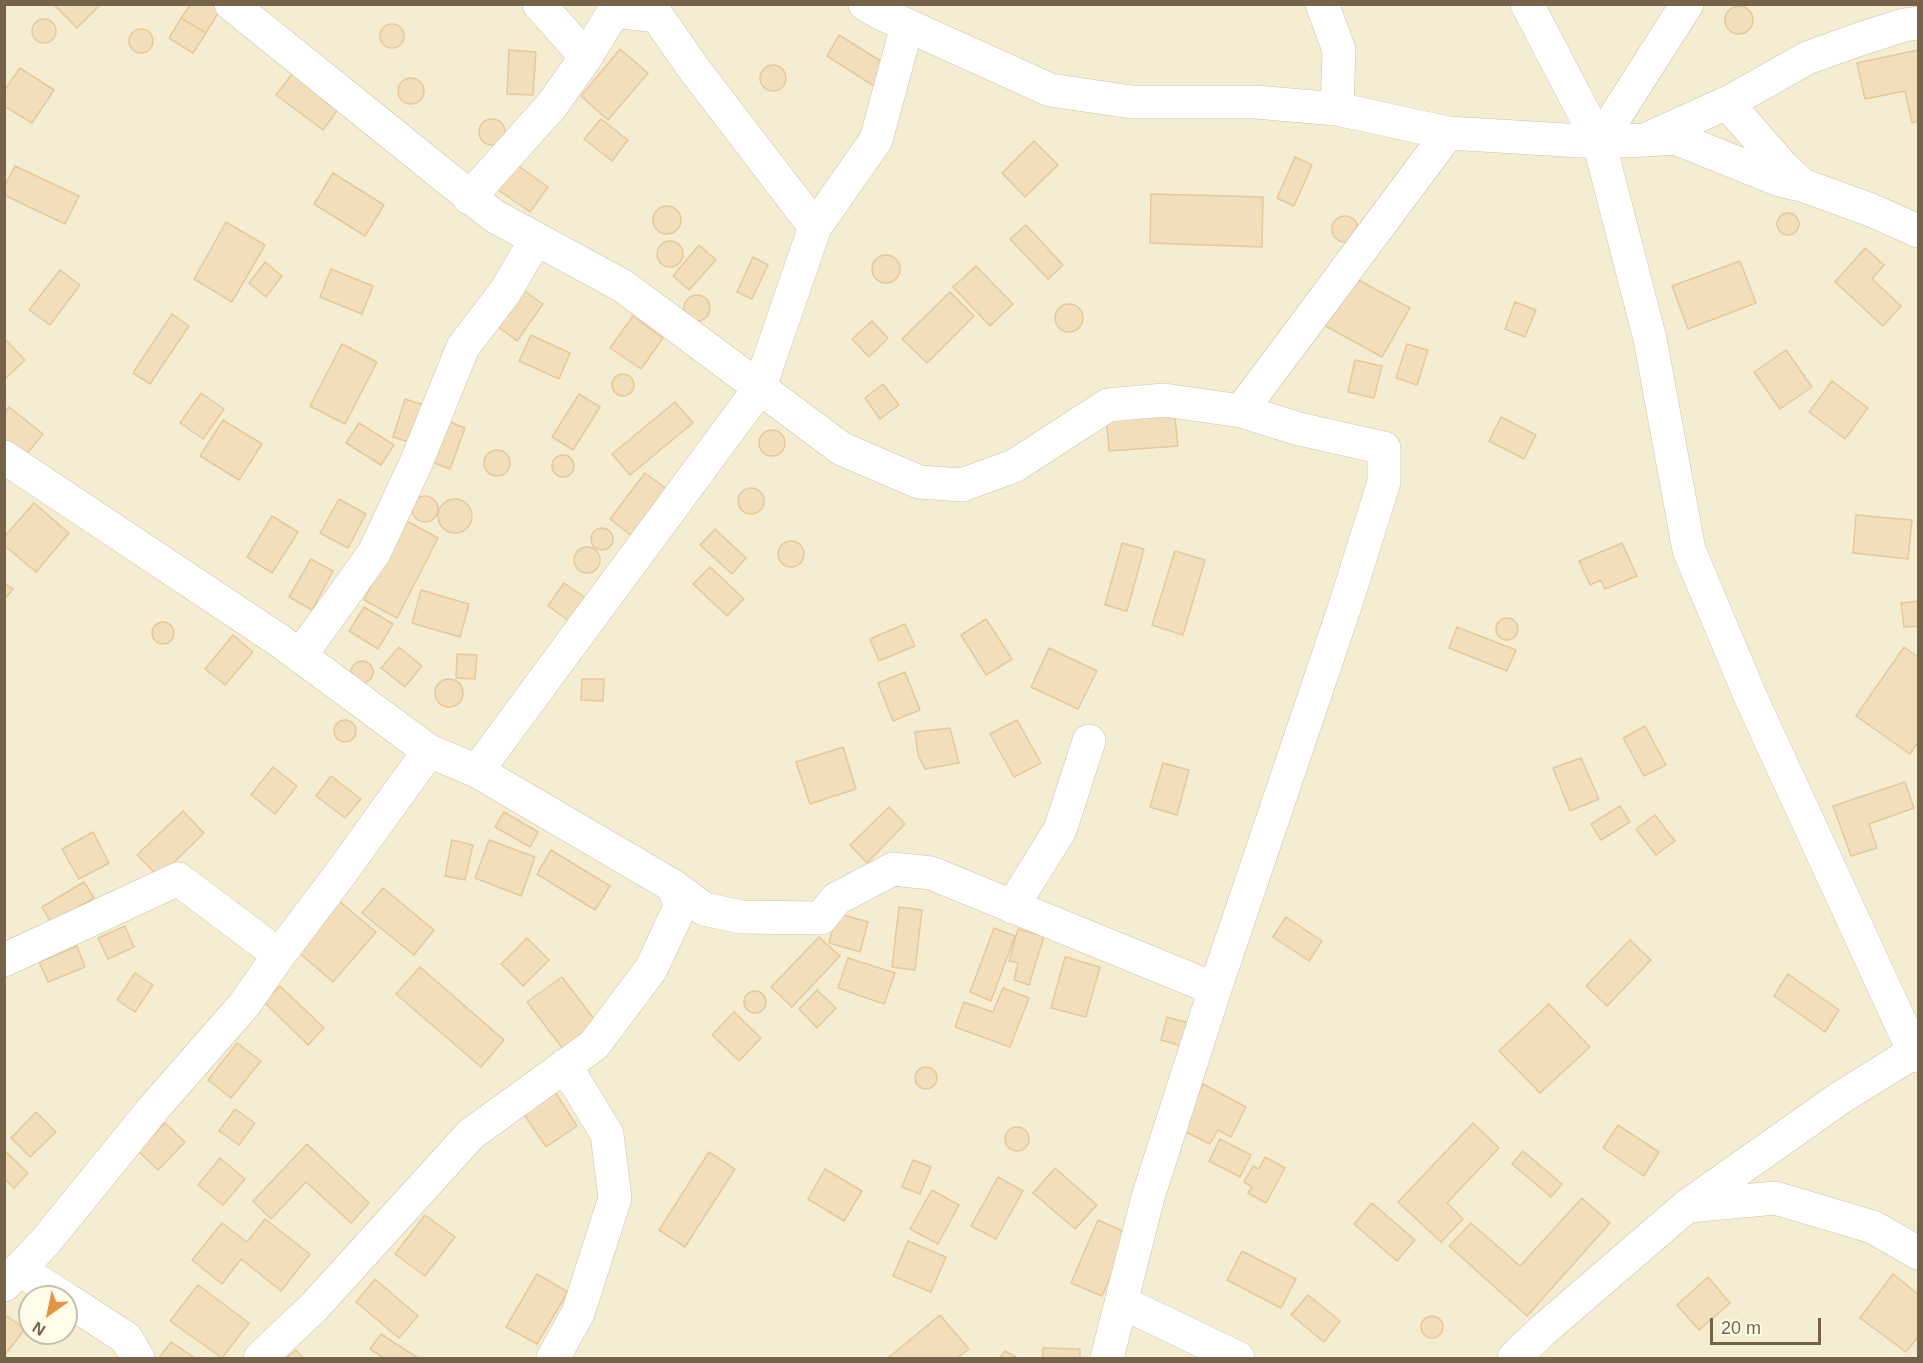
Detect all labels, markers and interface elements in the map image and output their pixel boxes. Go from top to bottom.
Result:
north arrow [18,1285,78,1345]
scale bar [1713,1306,1824,1344]
text: 20 m [1721,1318,1761,1338]
text: N [30,1319,48,1339]

